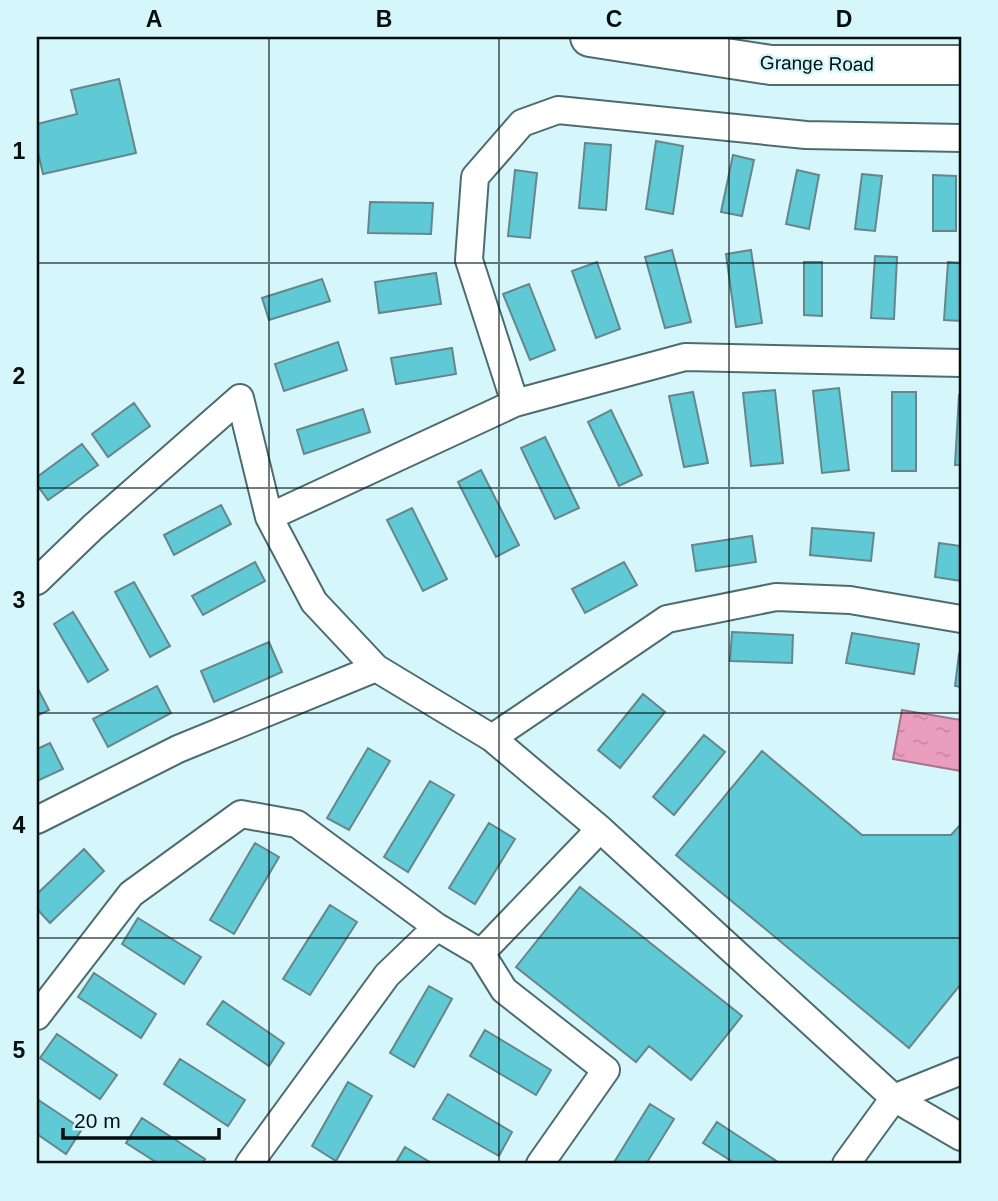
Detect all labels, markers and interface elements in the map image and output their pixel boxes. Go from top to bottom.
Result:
text: A [146,6,162,32]
text: B [376,6,392,32]
text: C [606,6,622,32]
text: D [836,6,852,32]
street label: Grange Road [760,52,874,75]
text: 1 [13,138,26,164]
text: 2 [13,363,25,389]
text: 3 [13,587,25,613]
text: 4 [13,812,26,838]
text: 5 [13,1037,26,1063]
scale bar [63,1096,219,1140]
text: 20 m [74,1109,121,1132]

